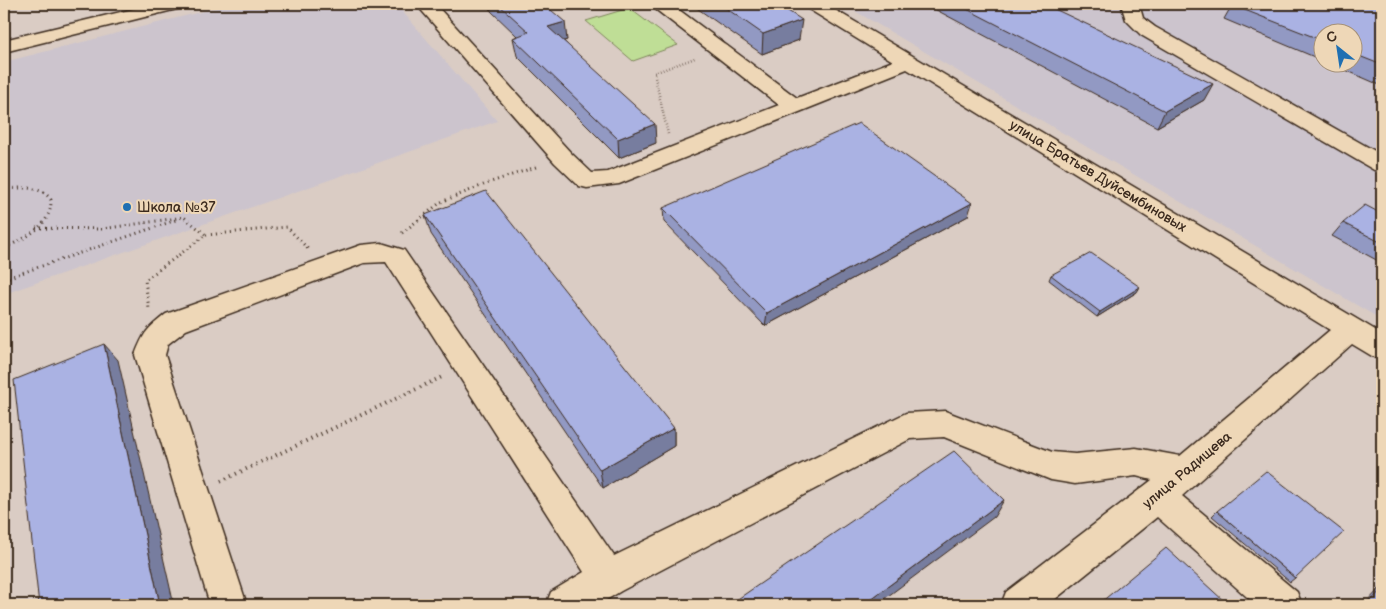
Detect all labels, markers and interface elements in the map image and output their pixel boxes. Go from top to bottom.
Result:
north arrow [1314,22,1364,72]
text: С [1323,27,1340,47]
street label: улица Братьев Дуйсембиновых [1006,116,1190,236]
place label: Школа №37 [137,199,216,216]
marker: Школа №37 [121,201,133,213]
street label: улица Радищева [1139,427,1235,512]

